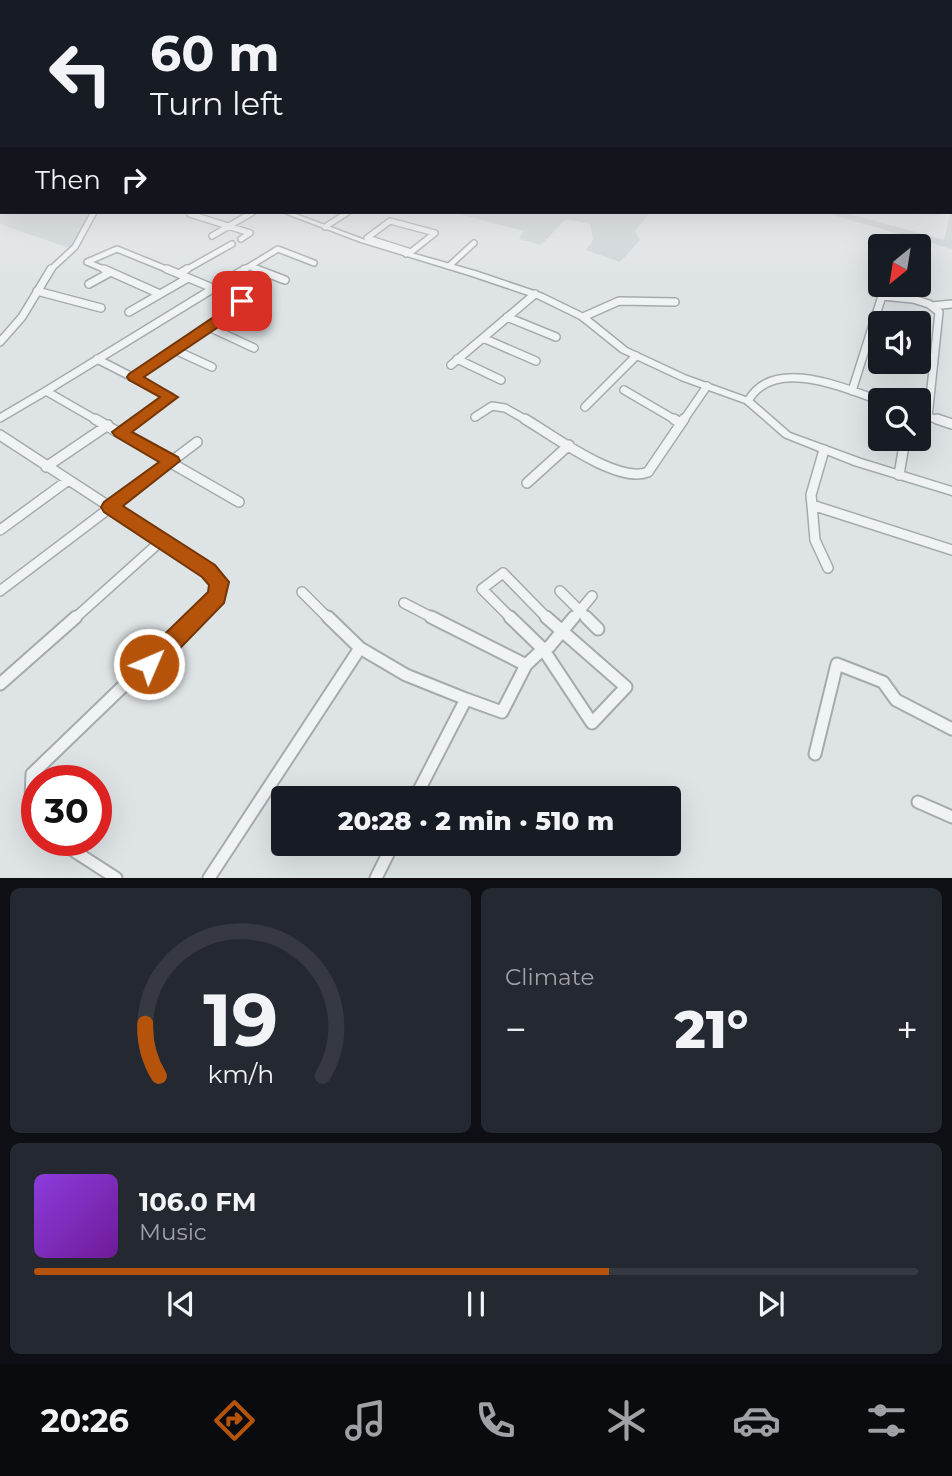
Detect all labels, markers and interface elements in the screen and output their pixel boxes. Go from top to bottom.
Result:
text: 60 m [150,24,280,83]
icon: left [35,28,126,119]
text: Turn left [150,84,284,123]
icon: right [115,161,153,199]
text: Then [35,164,101,196]
north arrow [868,234,931,298]
map controls [868,234,931,451]
pin [212,271,272,331]
icon: arrive [223,282,261,320]
button: sound [868,311,931,374]
button: search [868,388,931,451]
position arrow [112,627,186,701]
speed limit sign: 30 [21,765,112,856]
text: 20:28 · 2 min · 510 m [338,805,614,837]
text: Climate [505,963,594,991]
text: 19 [203,977,278,1065]
text: 21° [675,998,748,1061]
text: − [505,1006,527,1053]
text: + [896,1006,918,1053]
text: km/h [207,1059,274,1089]
text: 106.0 FM [139,1186,257,1218]
text: Music [139,1218,207,1246]
icon: previous [162,1285,200,1323]
icon: pause [457,1285,495,1323]
icon: next [752,1285,790,1323]
icon: directions [210,1396,259,1445]
icon: music [341,1396,390,1445]
icon: phone [471,1396,520,1445]
icon: climate [602,1396,651,1445]
icon: car [732,1396,781,1445]
icon: filters [862,1396,911,1445]
text: 20:26 [41,1401,129,1440]

